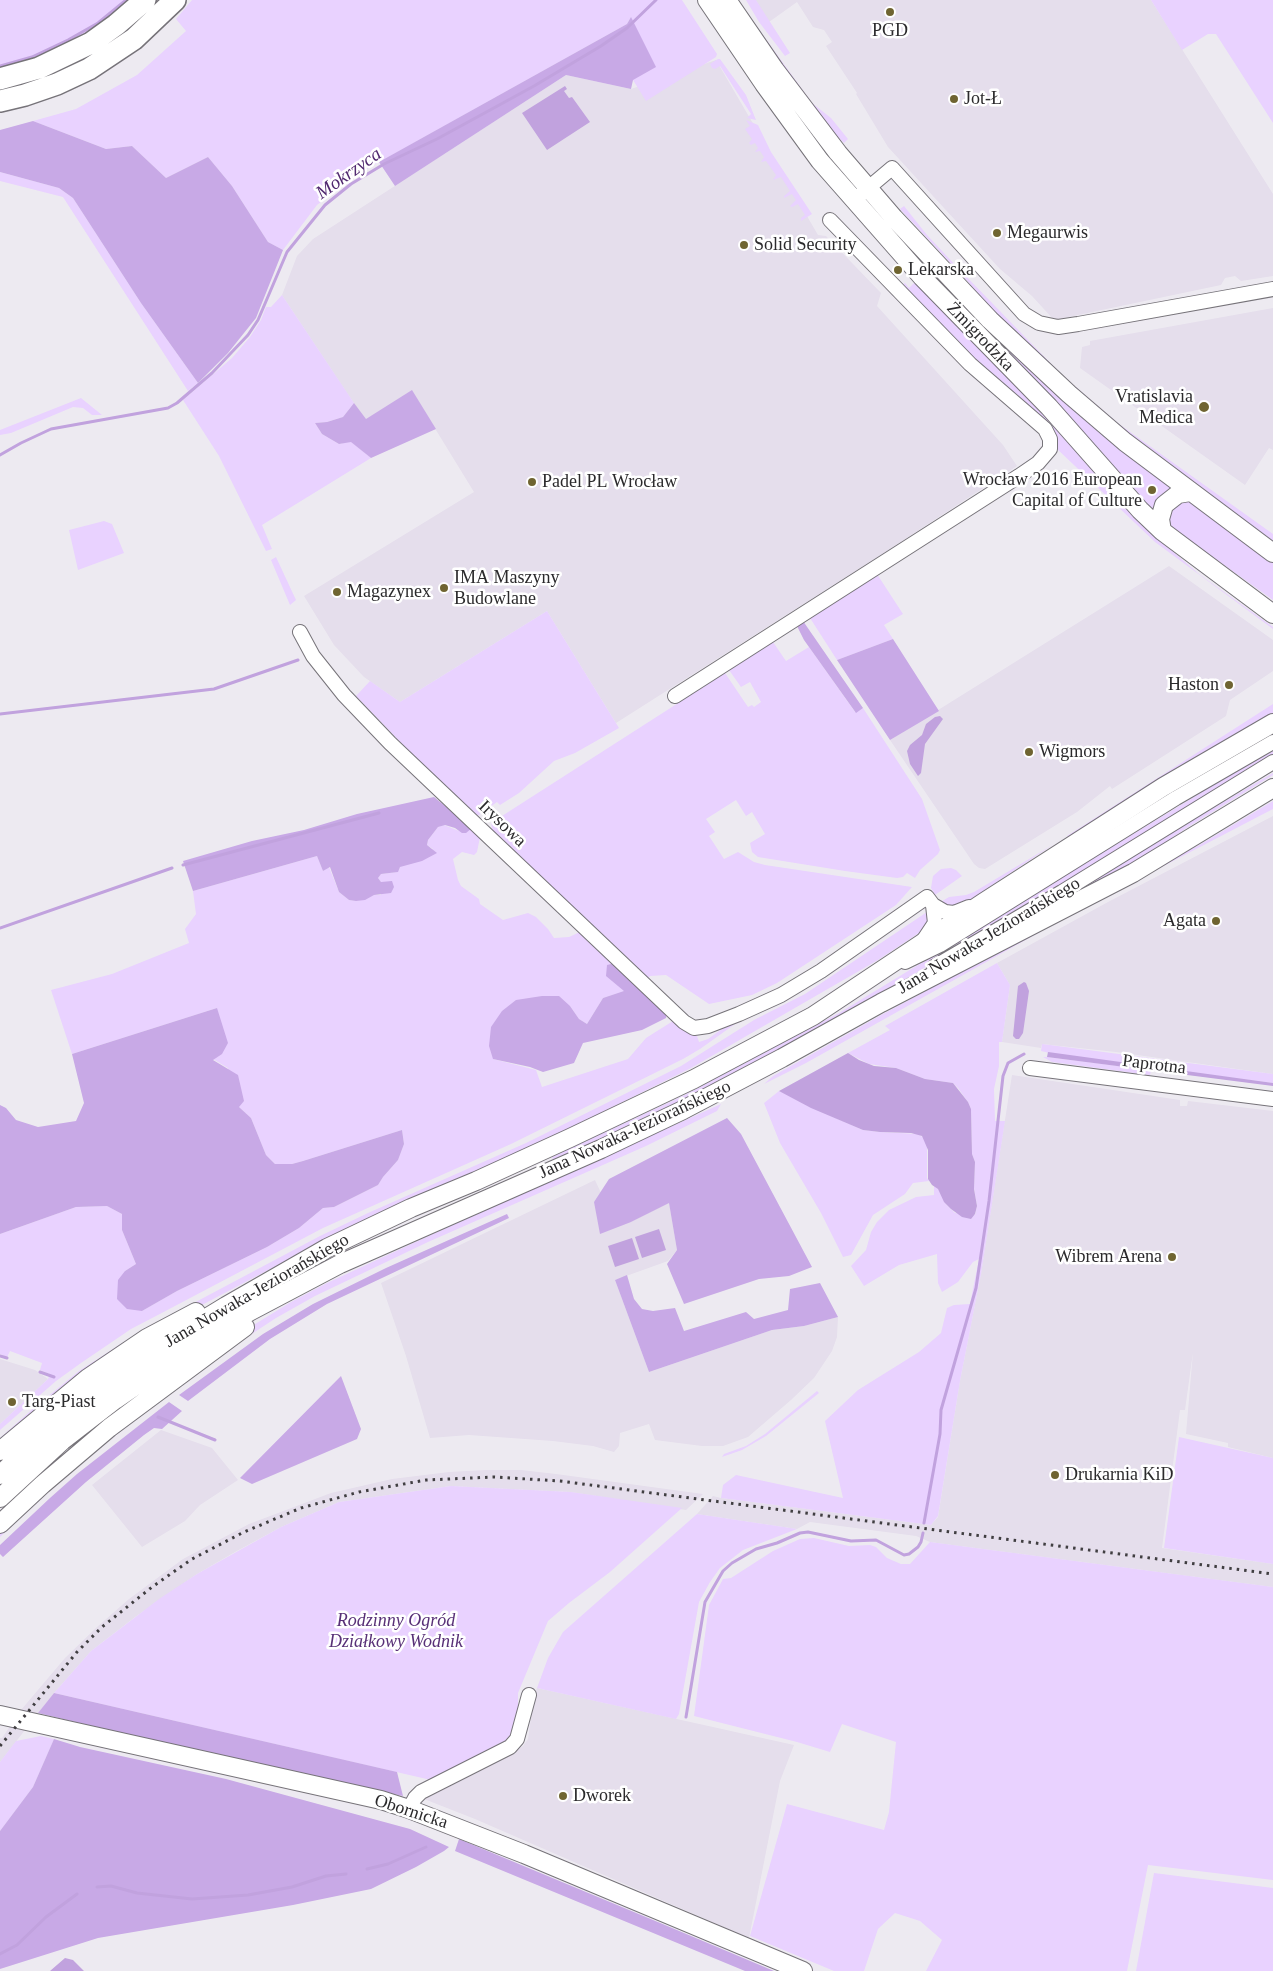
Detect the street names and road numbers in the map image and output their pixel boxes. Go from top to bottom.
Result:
street label: Żmigrodzka [942,298,1018,376]
street label: Irysowa [474,796,530,852]
street label: Jana Nowaka-Jeziorańskiego [894,873,1084,999]
street label: Paprotna [1121,1050,1187,1080]
street label: Jana Nowaka-Jeziorańskiego [536,1076,734,1184]
street label: Jana Nowaka-Jeziorańskiego [161,1229,353,1353]
street label: Obornicka [372,1790,450,1834]

